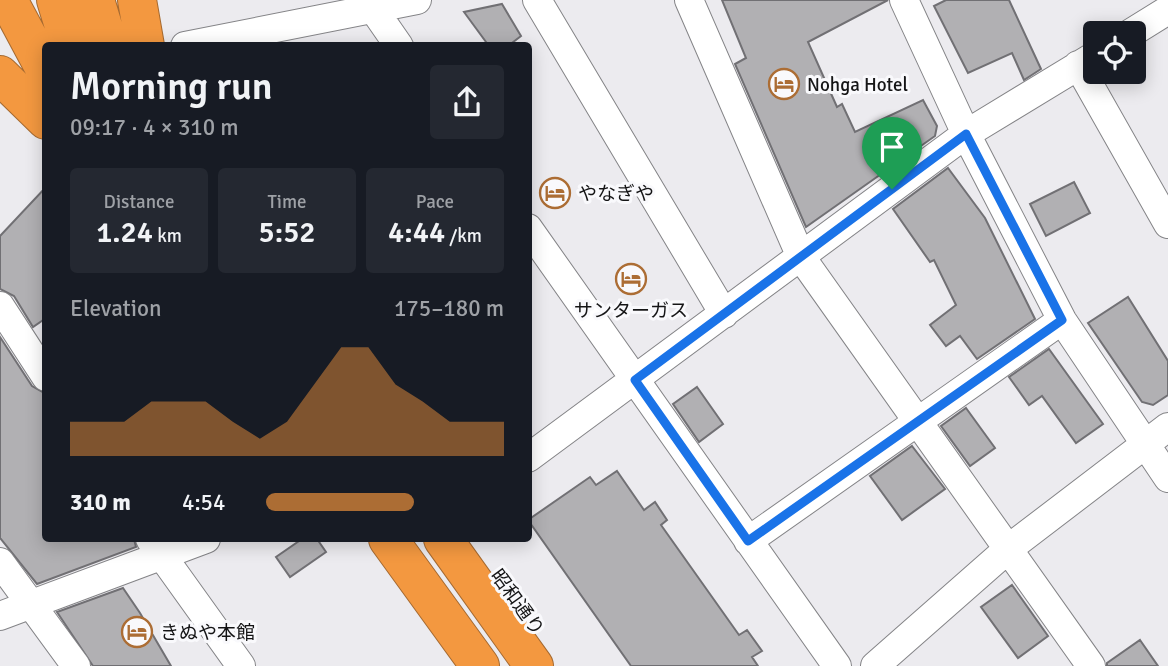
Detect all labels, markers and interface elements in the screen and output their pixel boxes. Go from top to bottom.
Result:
map controls [1083,21,1146,84]
button: locate [1083,21,1146,84]
text: Morning run [70,63,273,110]
button: share [430,65,504,139]
hotel icon: Nohga Hotel [767,67,801,101]
place label: Nohga Hotel [807,73,908,97]
text: 09:17 · 4 × 310 m [70,113,239,142]
pin [862,117,922,189]
icon: arrive [873,128,911,166]
hotel icon: やなぎや [538,176,572,210]
place label: やなぎや [578,182,654,206]
text: Distance [104,190,174,214]
text: Time [267,190,307,214]
text: Pace [416,190,454,214]
text: 1.24 [96,214,153,251]
text: 5:52 [258,214,316,251]
text: 4:44 [388,214,445,251]
text: km [153,224,182,248]
text: /km [445,224,482,248]
hotel icon: サンターガス [614,262,648,296]
text: Elevation [70,294,162,323]
text: 175–180 m [394,294,504,323]
place label: サンターガス [574,299,688,323]
text: 310 m [70,488,131,517]
text: 4:54 [182,488,225,517]
street label: 昭和通り [485,565,549,640]
hotel icon: きぬや本館 [120,615,154,649]
place label: きぬや本館 [160,621,255,645]

